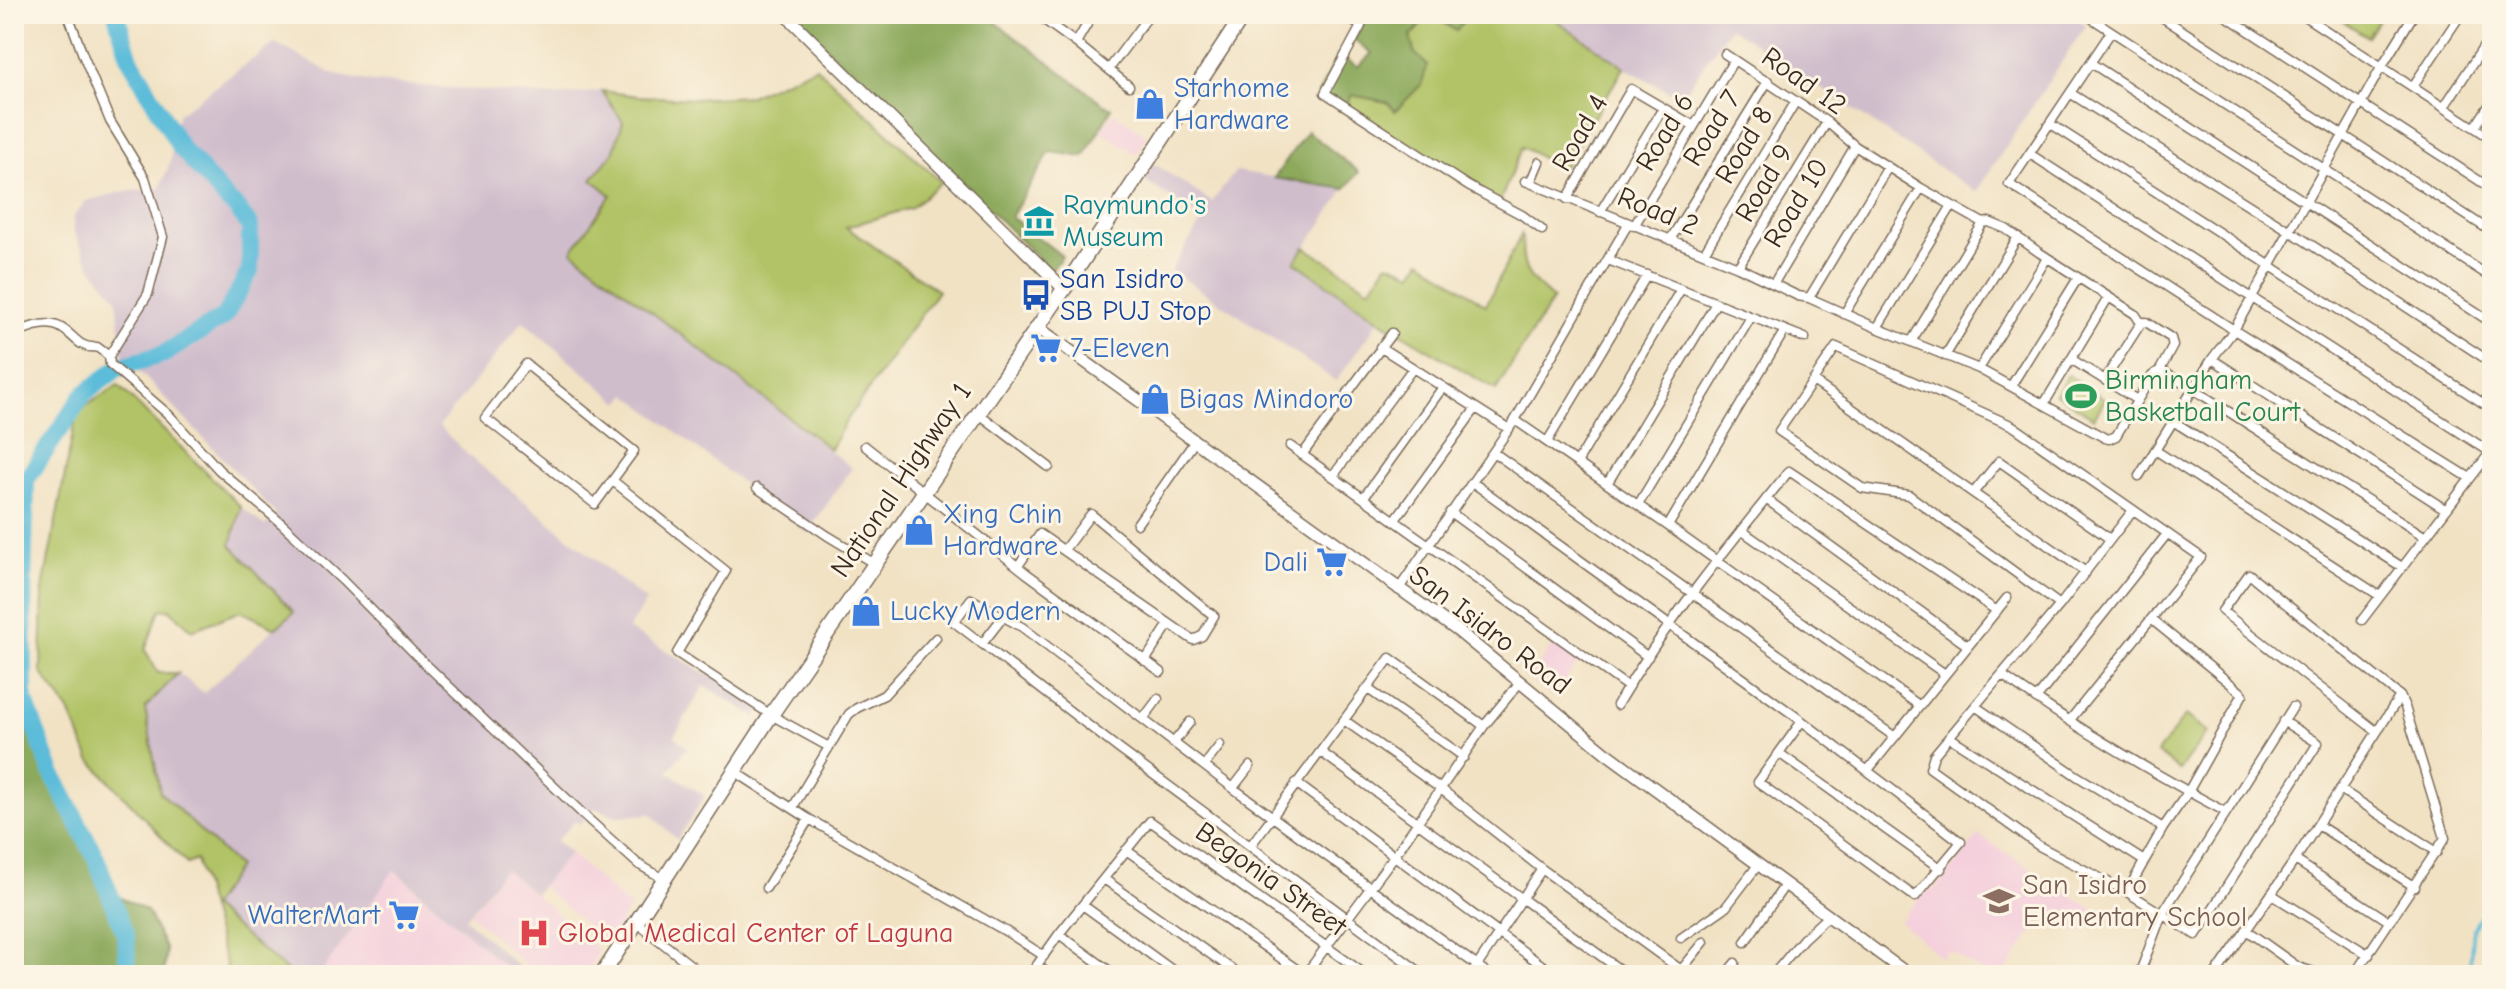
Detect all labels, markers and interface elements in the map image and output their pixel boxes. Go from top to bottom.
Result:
street label: Road 12 [1756,40,1852,122]
place label: Starhome Hardware [1174,72,1289,136]
street label: Road 7 [1676,84,1748,172]
shop icon: Starhome Hardware [1133,87,1167,121]
street label: Road 6 [1629,87,1701,177]
street label: Road 4 [1545,89,1615,177]
street label: Road 8 [1709,101,1779,189]
street label: Road 9 [1728,138,1800,228]
street label: Road 10 [1757,153,1835,253]
street label: Road 2 [1613,180,1703,242]
place label: Raymundo's Museum [1063,189,1206,253]
museum icon: Raymundo's Museum [1022,204,1056,238]
place label: San Isidro SB PUJ Stop [1060,263,1212,327]
bus stop icon: San Isidro SB PUJ Stop [1019,278,1053,312]
supermarket icon: 7-Eleven [1029,331,1063,365]
place label: 7-Eleven [1070,332,1170,364]
place label: Birmingham Basketball Court [2105,364,2301,428]
street label: National Highway 1 [824,377,978,583]
sports icon: Birmingham Basketball Court [2064,379,2098,413]
shop icon: Bigas Mindoro [1138,382,1172,416]
place label: Bigas Mindoro [1179,383,1353,415]
place label: Xing Chin Hardware [943,498,1062,562]
shop icon: Xing Chin Hardware [902,513,936,547]
supermarket icon: Dali [1315,545,1349,579]
place label: Dali [1263,546,1308,578]
street label: San Isidro Road [1403,559,1577,701]
shop icon: Lucky Modern [849,594,883,628]
place label: Lucky Modern [890,595,1061,627]
street label: Begonia Street [1189,815,1353,943]
place label: San Isidro Elementary School [2023,869,2247,933]
school or university icon: San Isidro Elementary School [1982,884,2016,918]
supermarket icon: WalterMart [387,898,421,932]
place label: WalterMart [248,899,381,931]
hospital icon: Global Medical Center of Laguna [517,916,551,950]
place label: Global Medical Center of Laguna [558,917,953,949]

